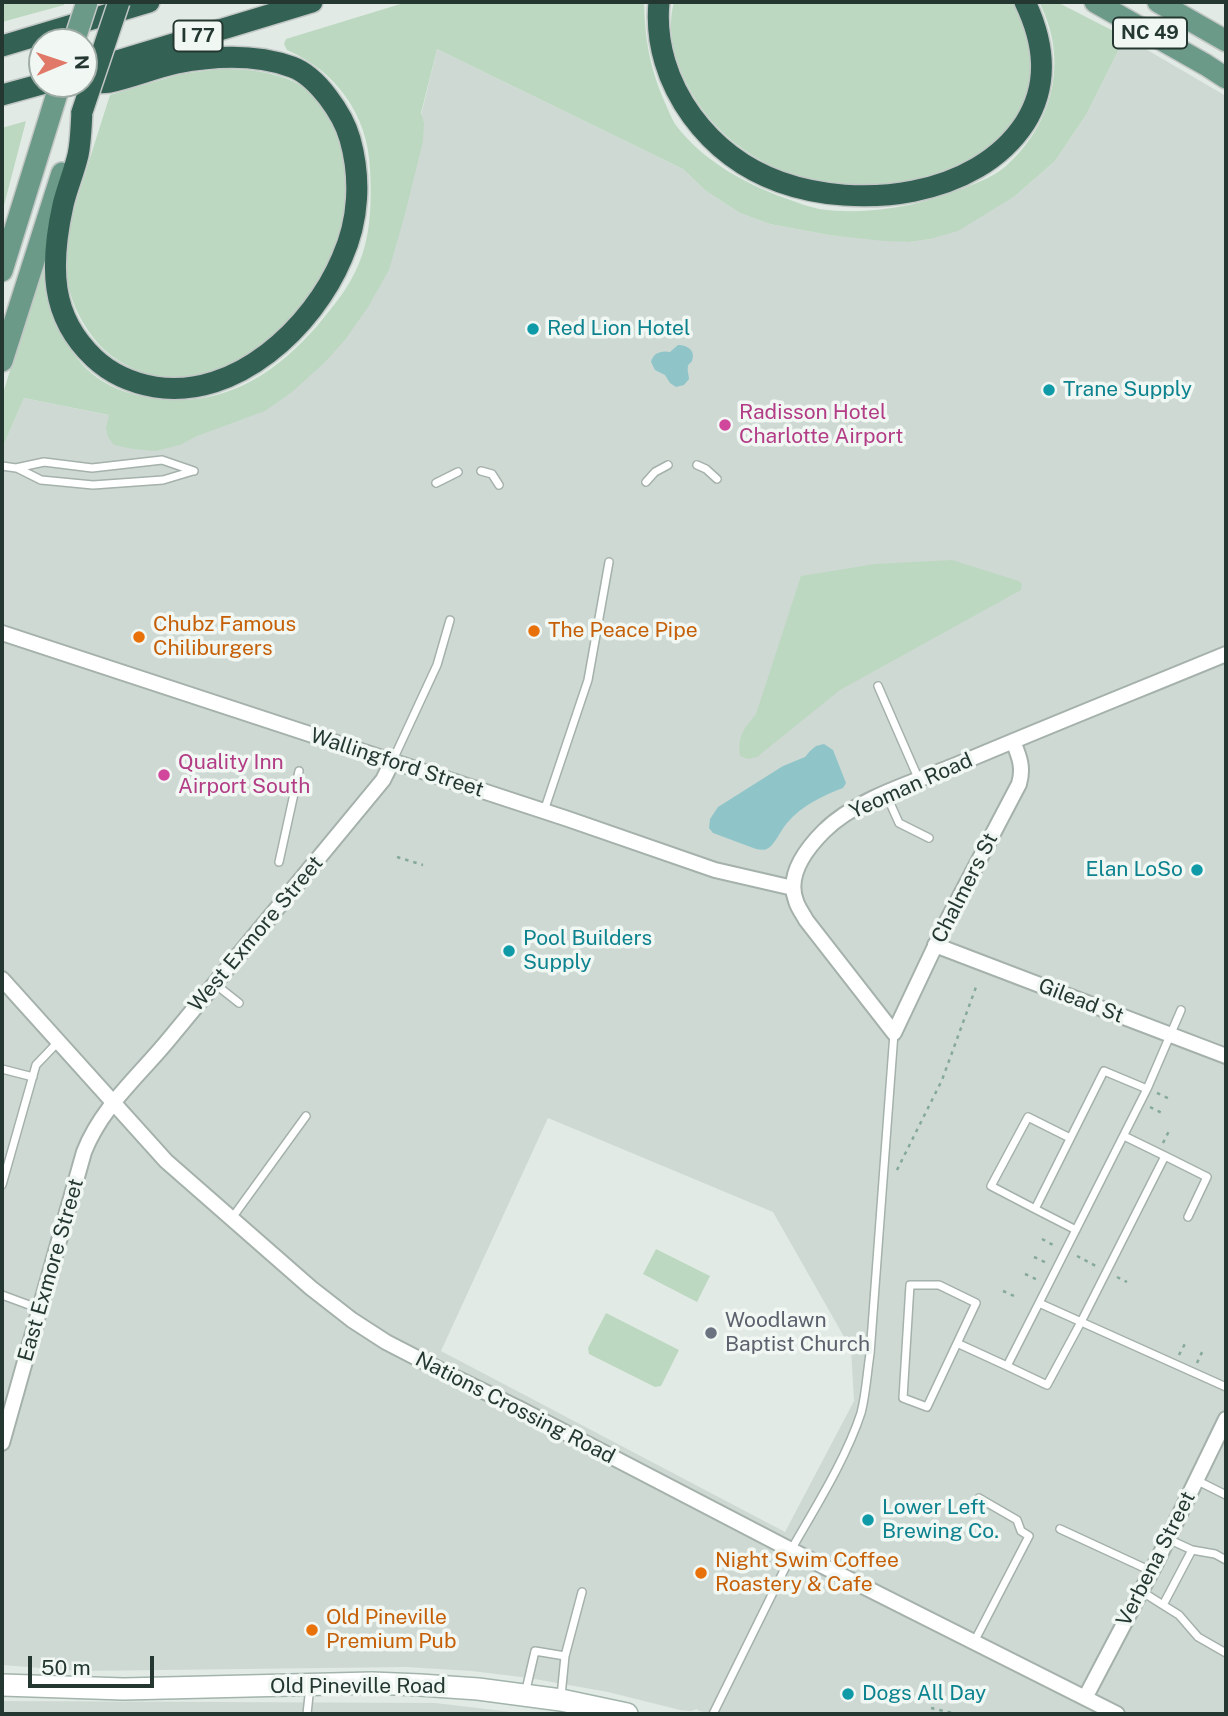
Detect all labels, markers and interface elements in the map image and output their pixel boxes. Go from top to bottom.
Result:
road number: NC 49 [1113,18,1187,48]
road number: I 77 [174,20,222,52]
north arrow [28,28,98,98]
text: N [71,55,93,70]
place label: Red Lion Hotel [547,316,690,342]
marker: Red Lion Hotel [525,321,541,337]
place label: Trane Supply [1063,377,1192,403]
marker: Trane Supply [1041,382,1057,398]
place label: Radisson Hotel Charlotte Airport [739,400,904,450]
marker: Radisson Hotel Charlotte Airport [717,417,733,433]
place label: Chubz Famous Chiliburgers [153,612,296,662]
place label: The Peace Pipe [548,618,698,644]
marker: The Peace Pipe [526,623,542,639]
marker: Chubz Famous Chiliburgers [131,629,147,645]
street label: Wallingford Street [307,723,487,803]
street label: Yeoman Road [846,748,976,824]
place label: Quality Inn Airport South [178,750,310,800]
marker: Quality Inn Airport South [156,767,172,783]
street label: Chalmers St [926,829,1004,947]
street label: West Exmore Street [183,851,329,1017]
place label: Elan LoSo [1086,857,1183,883]
marker: Elan LoSo [1189,862,1205,878]
place label: Pool Builders Supply [523,926,652,976]
marker: Pool Builders Supply [501,943,517,959]
street label: Gilead St [1035,973,1127,1029]
street label: East Exmore Street [13,1176,89,1364]
place label: Woodlawn Baptist Church [725,1308,870,1358]
marker: Woodlawn Baptist Church [703,1325,719,1341]
street label: Nations Crossing Road [411,1347,619,1469]
street label: Verbena Street [1111,1487,1201,1631]
place label: Lower Left Brewing Co. [882,1495,999,1545]
marker: Lower Left Brewing Co. [860,1512,876,1528]
place label: Night Swim Coffee Roastery & Cafe [715,1548,899,1598]
marker: Night Swim Coffee Roastery & Cafe [693,1565,709,1581]
place label: Old Pineville Premium Pub [326,1605,456,1655]
marker: Old Pineville Premium Pub [304,1622,320,1638]
scale bar [32,1642,158,1686]
text: 50 m [41,1655,91,1680]
street label: Old Pineville Road [270,1674,446,1700]
place label: Dogs All Day [862,1681,986,1707]
marker: Dogs All Day [840,1686,856,1702]

